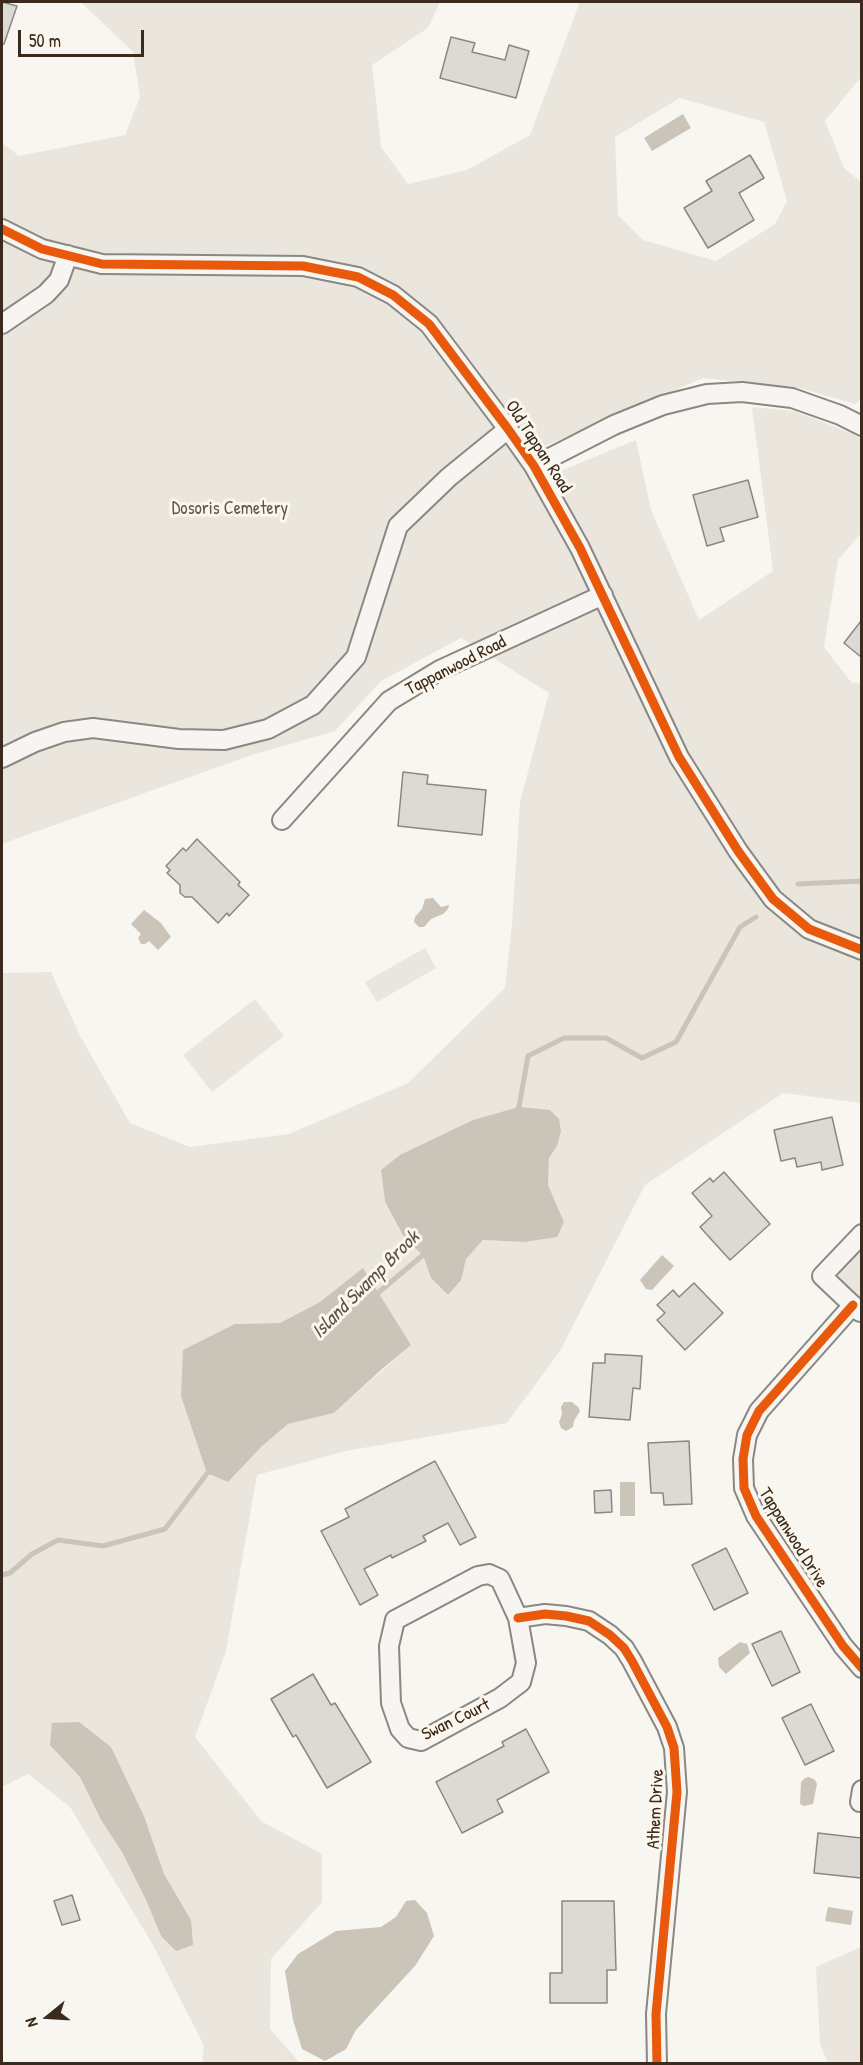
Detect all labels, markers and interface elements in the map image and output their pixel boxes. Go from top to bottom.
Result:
scale bar [21,18,147,56]
text: 50 m [29,28,61,53]
street label: Old Tappan Road [500,397,576,497]
park label: Dosoris Cemetery [172,498,288,520]
street label: Tappanwood Road [402,632,510,700]
water label: Island Swamp Brook [307,1226,425,1344]
street label: Tappanwood Drive [754,1484,832,1592]
street label: Swan Court [418,1694,494,1746]
street label: Athem Drive [643,1769,669,1849]
north arrow [18,1987,78,2047]
text: N [19,2015,43,2030]

